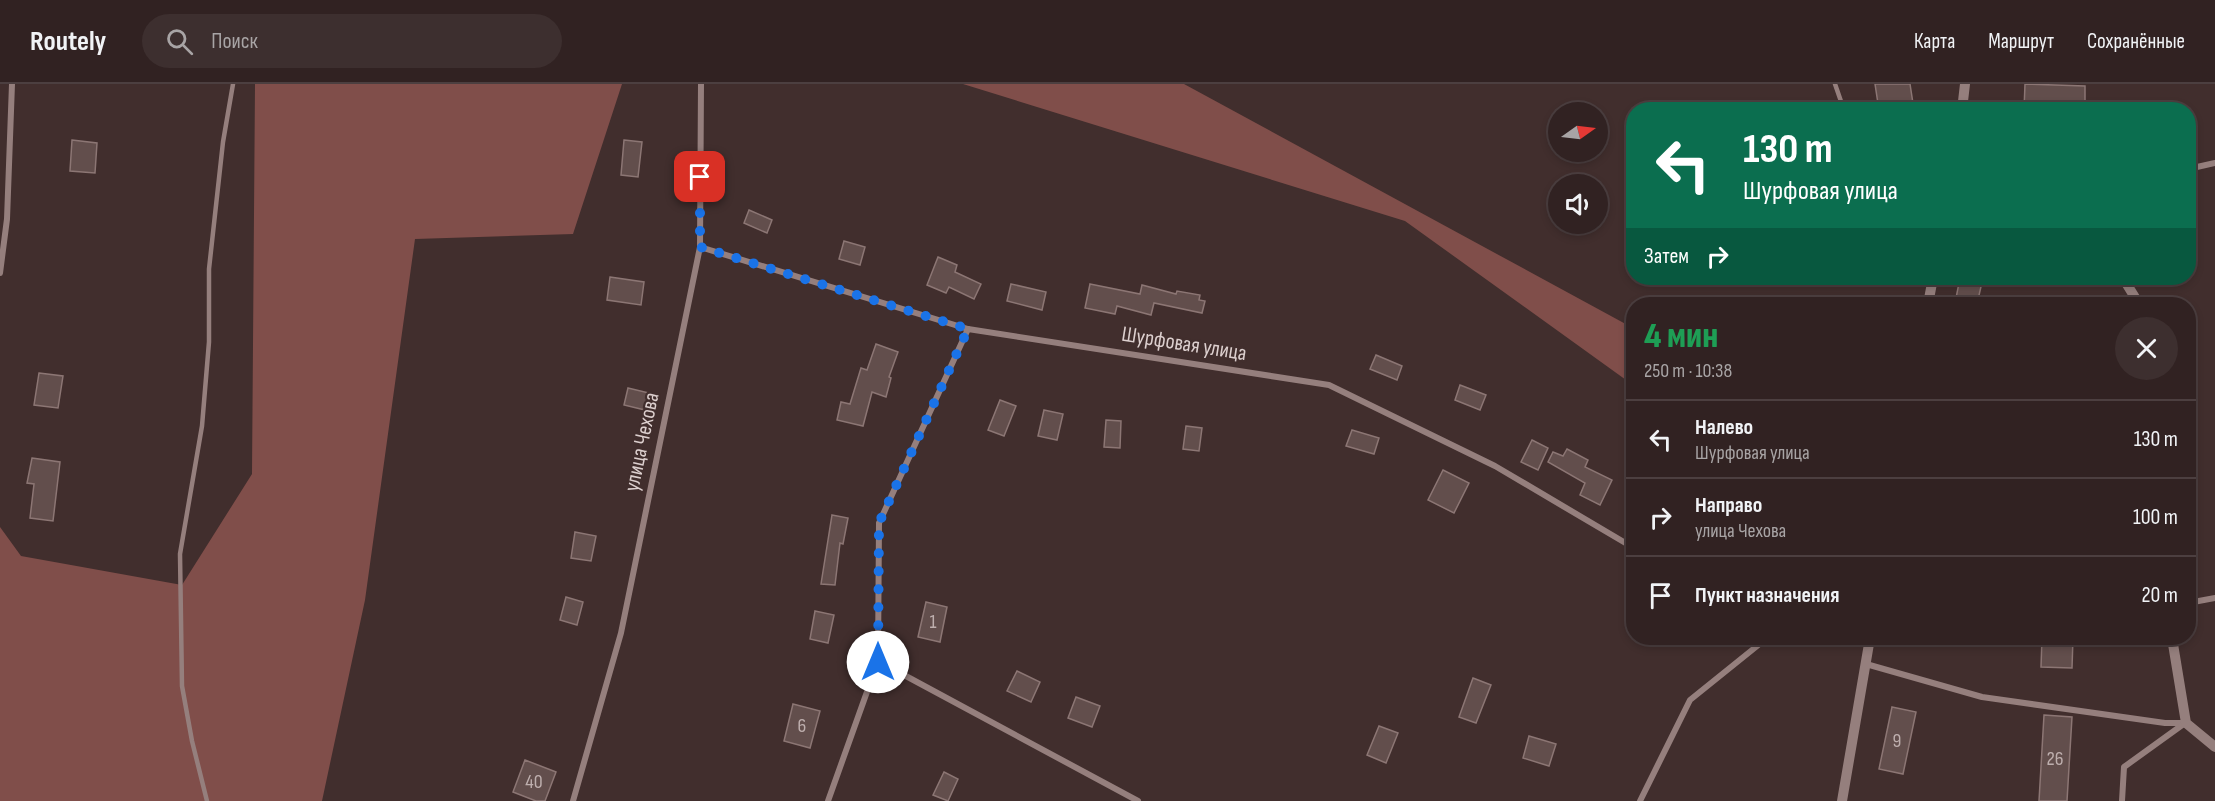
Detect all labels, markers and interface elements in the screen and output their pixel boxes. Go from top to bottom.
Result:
search box [142,14,562,68]
text: Routely [30,25,106,58]
icon: search [163,25,196,58]
text: Поиск [211,28,258,55]
text: Карта [1914,29,1955,54]
text: Маршрут [1988,29,2054,54]
text: Сохранённые [2087,29,2185,54]
north arrow [1548,102,1608,162]
map controls [1548,102,1608,234]
text: 130 m [1743,124,1833,175]
icon: left [1644,126,1722,204]
pin [674,151,725,202]
icon: arrive [683,160,716,193]
button: sound [1548,174,1608,234]
text: Шурфовая улица [1743,175,1898,207]
icon: right [1701,240,1734,273]
text: Затем [1644,243,1689,270]
text: 4 мин [1644,315,1718,358]
button: close [2115,317,2178,380]
street label: Шурфовая улица [1120,321,1248,367]
text: 250 m · 10:38 [1644,359,1732,383]
street label: улица Чехова [618,390,666,494]
text: Налево [1695,414,1753,441]
icon: left [1644,423,1677,456]
text: 130 m [2134,426,2178,453]
text: Шурфовая улица [1695,441,1810,465]
text: Направо [1695,492,1762,519]
icon: right [1644,501,1677,534]
text: 100 m [2133,504,2178,531]
text: улица Чехова [1695,519,1786,543]
icon: arrive [1644,579,1677,612]
text: Пункт назначения [1695,582,1839,609]
text: 20 m [2142,582,2178,609]
house number: 1 [930,610,937,634]
position arrow [846,630,910,694]
house number: 6 [798,714,806,738]
house number: 9 [1893,729,1901,753]
house number: 26 [2047,747,2064,771]
house number: 40 [525,770,543,794]

